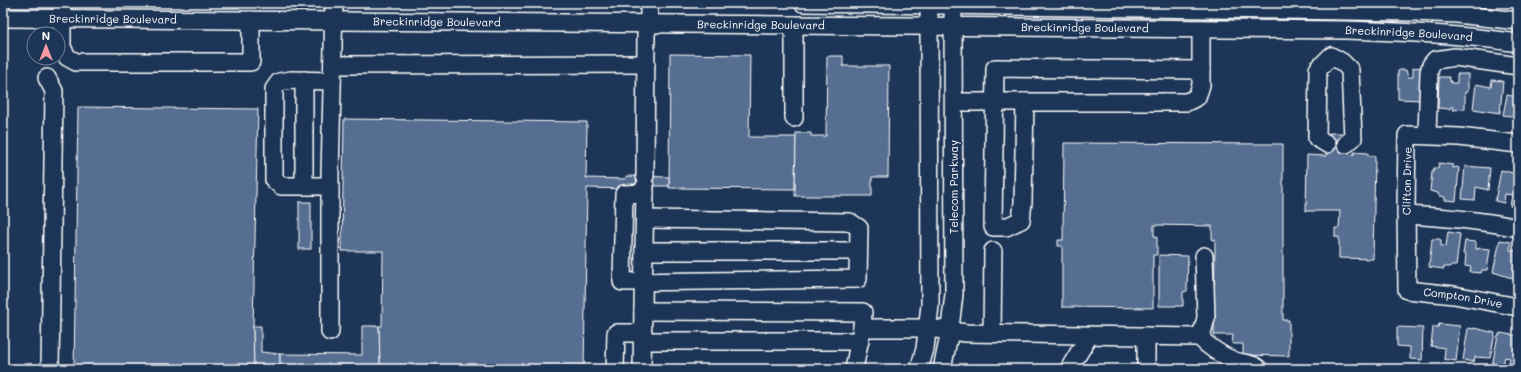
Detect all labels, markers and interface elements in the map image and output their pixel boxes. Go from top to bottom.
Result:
street label: Breckinridge Boulevard [49,10,177,27]
street label: Breckinridge Boulevard [373,13,501,29]
street label: Breckinridge Boulevard [697,16,825,32]
street label: Breckinridge Boulevard [1021,19,1149,35]
street label: Breckinridge Boulevard [1345,22,1473,44]
north arrow [26,26,66,66]
text: N [42,28,50,43]
street label: Telecom Parkway [946,140,961,234]
street label: Clifton Drive [1398,147,1415,215]
street label: Compton Drive [1423,284,1504,311]

